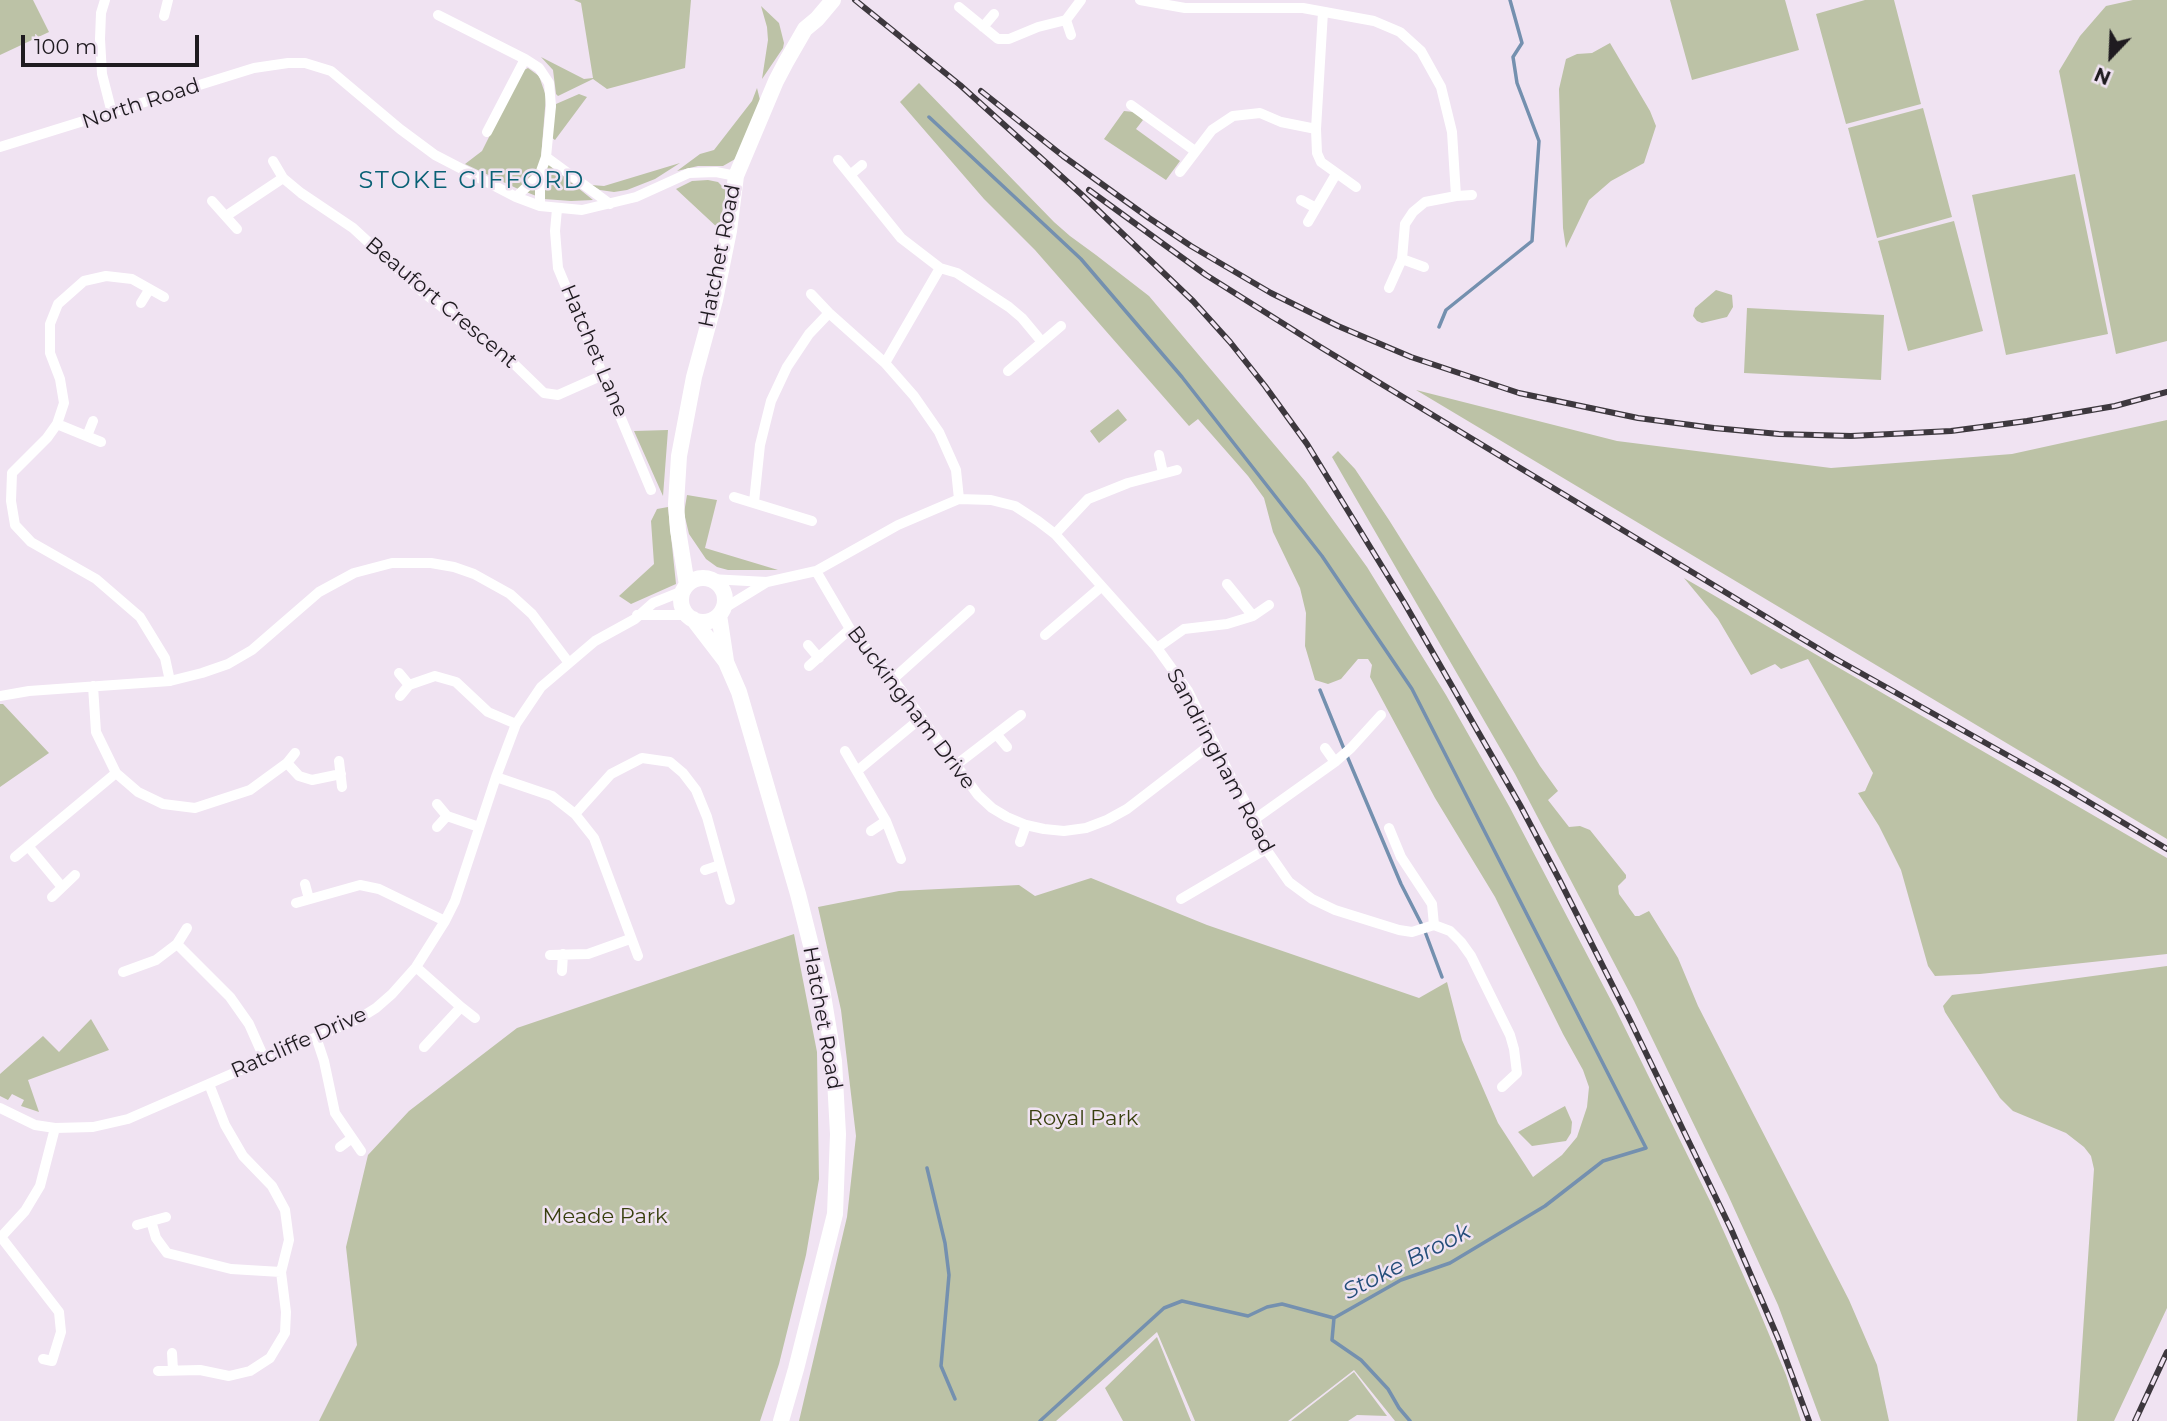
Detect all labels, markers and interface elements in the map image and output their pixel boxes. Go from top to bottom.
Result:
scale bar [24,21,203,65]
north arrow [2076,21,2146,91]
text: 100 m [34,34,97,59]
text: N [2091,62,2114,89]
street label: North Road [79,73,203,135]
district label: STOKE GIFFORD [360,167,584,195]
street label: Hatchet Road [694,182,746,330]
street label: Beaufort Crescent [360,232,522,374]
street label: Hatchet Lane [555,281,633,421]
street label: Buckingham Drive [841,621,981,795]
street label: Sandringham Road [1161,664,1279,858]
street label: Hatchet Road [797,944,847,1092]
street label: Ratcliffe Drive [227,1002,371,1084]
park label: Royal Park [1028,1106,1138,1132]
park label: Meade Park [542,1204,668,1230]
water label: Stoke Brook [1339,1218,1475,1306]

